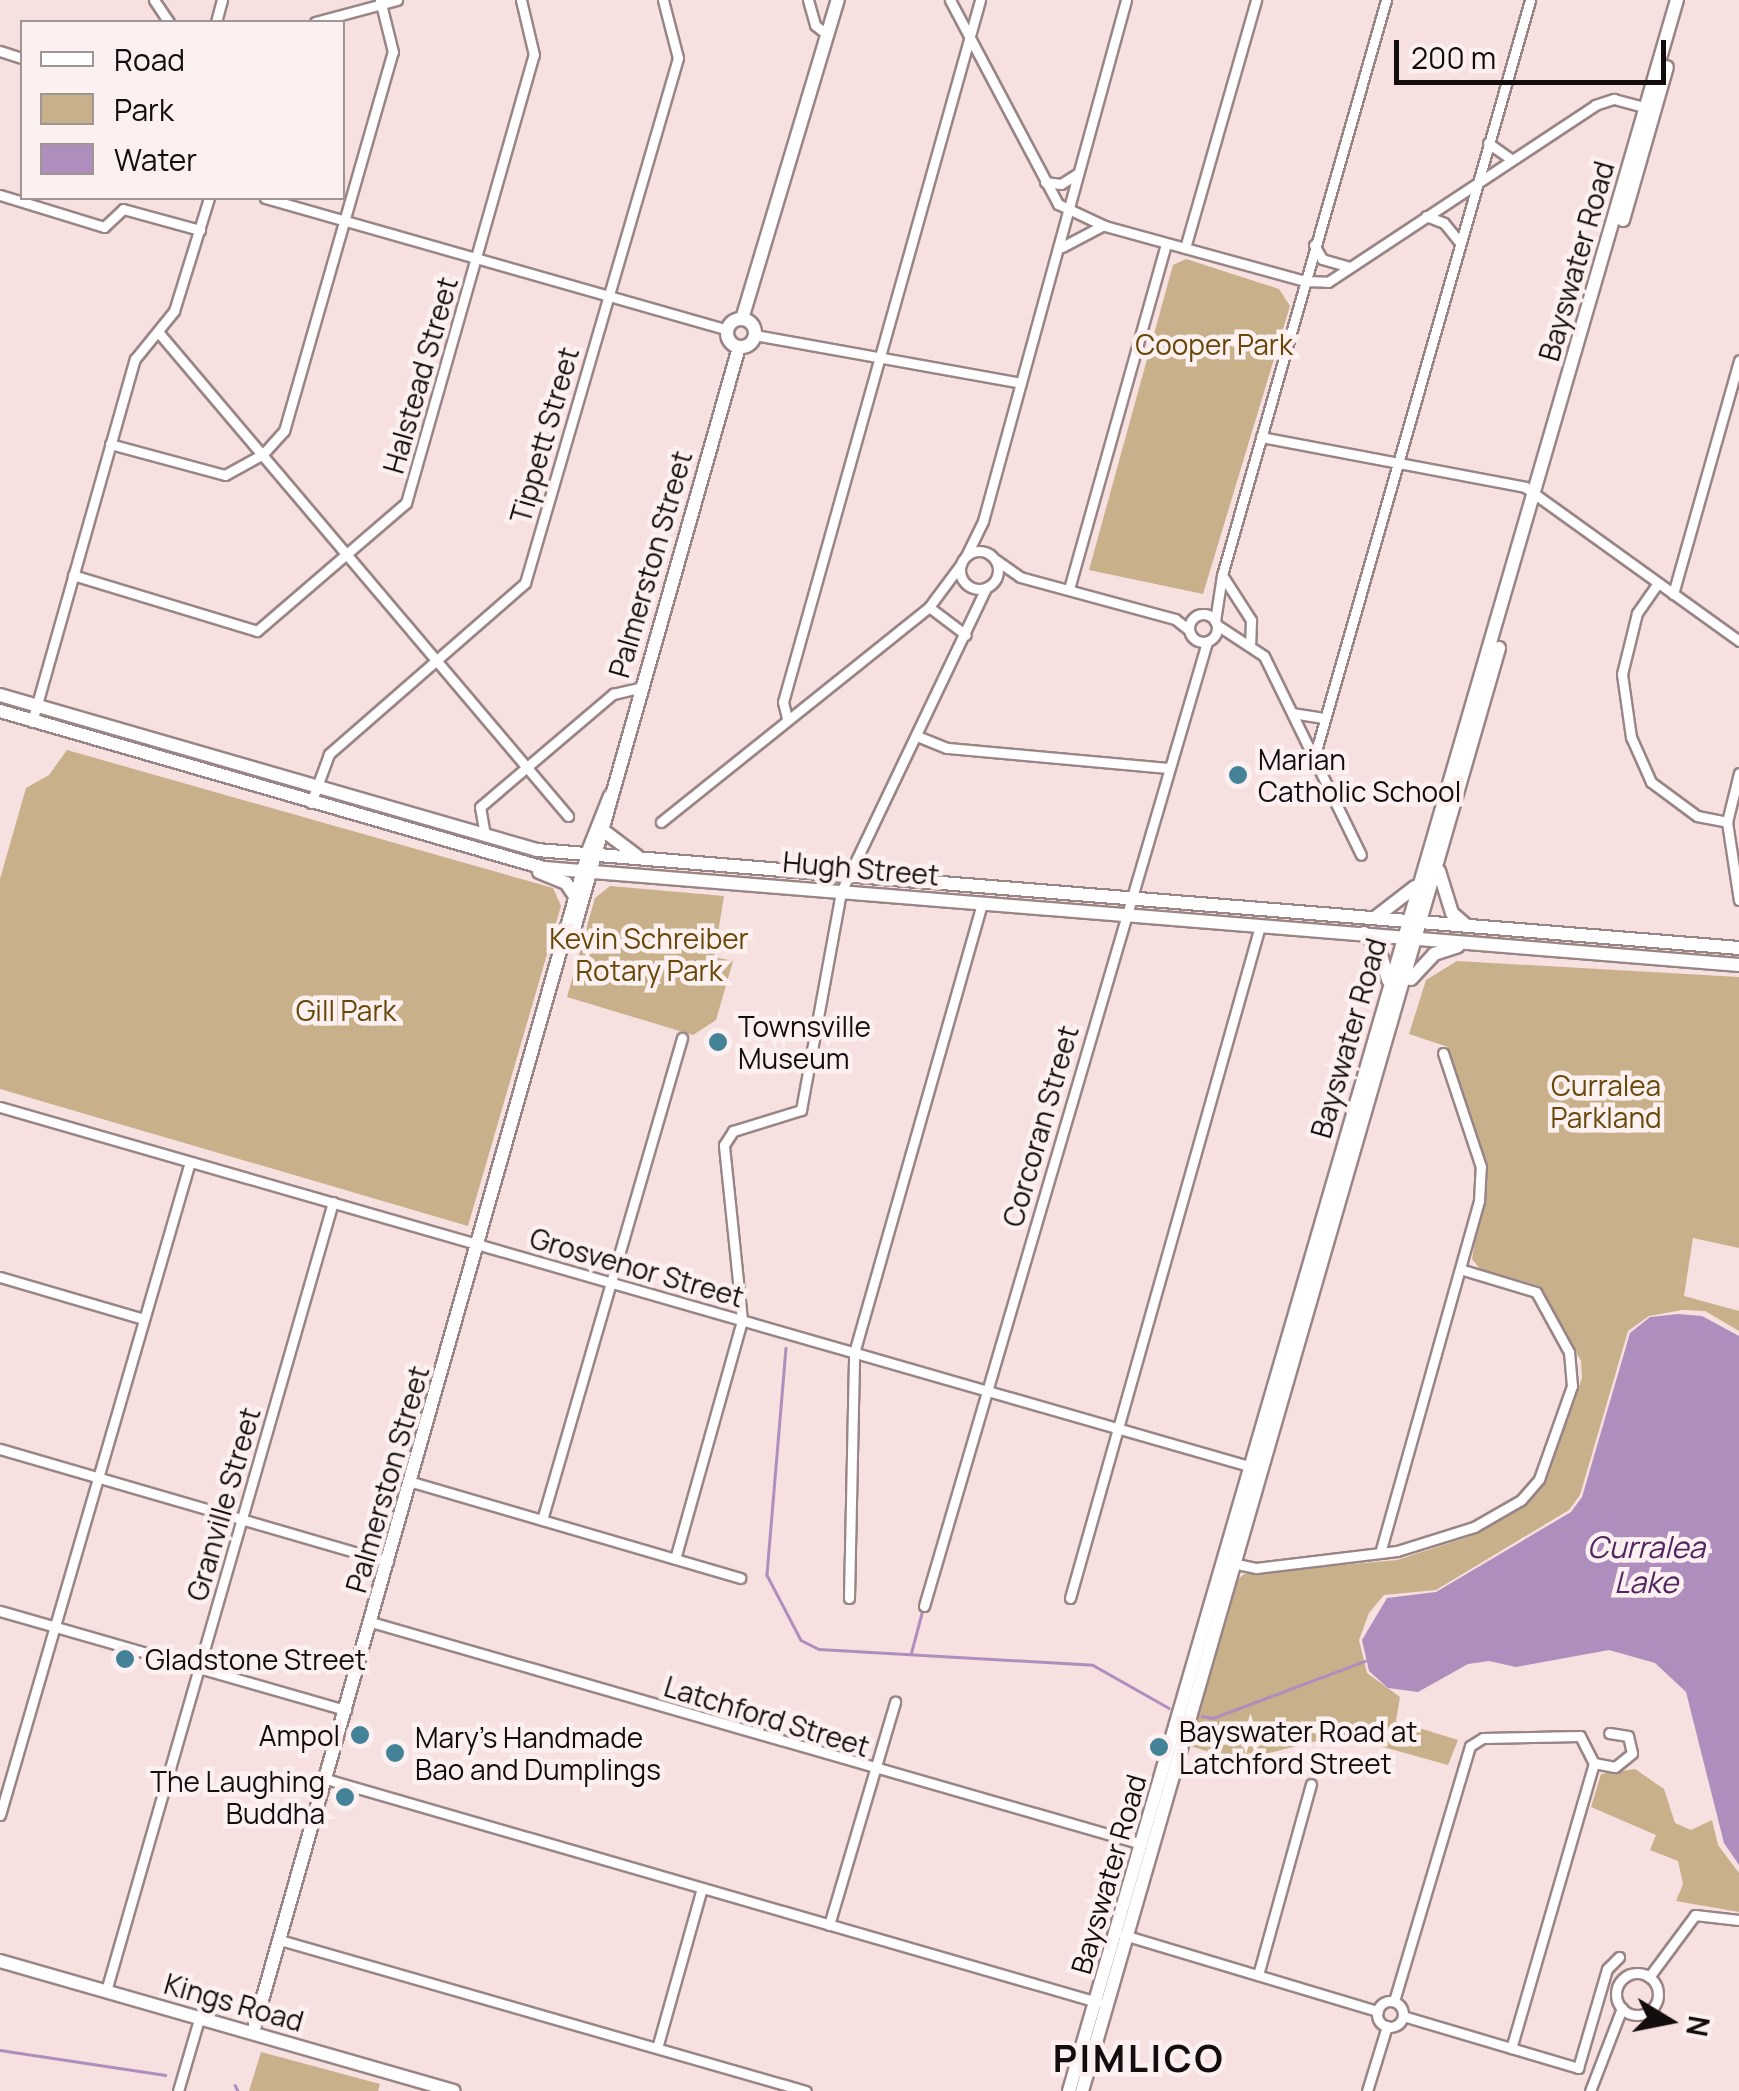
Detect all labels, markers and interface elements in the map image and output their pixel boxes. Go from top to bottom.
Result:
legend [20,20,345,200]
scale bar [1399,20,1672,82]
text: 200 m [1411,37,1496,78]
text: Road [114,39,185,80]
text: Park [114,89,174,130]
text: Water [114,139,197,180]
street label: Bayswater Road [1531,157,1621,365]
street label: Halstead Street [376,273,464,477]
park label: Cooper Park [1135,327,1293,361]
street label: Tippett Street [503,343,585,527]
street label: Palmerston Street [602,447,698,681]
place label: Marian Catholic School [1258,742,1461,808]
marker: Marian Catholic School [1227,764,1249,786]
street label: Hugh Street [781,844,941,892]
park label: Kevin Schreiber Rotary Park [549,921,749,987]
street label: Bayswater Road [1303,934,1393,1142]
park label: Gill Park [296,993,396,1027]
place label: Townsville Museum [738,1009,871,1075]
street label: Corcoran Street [995,1022,1085,1230]
marker: Townsville Museum [707,1031,729,1053]
park label: Curralea Parkland [1550,1068,1662,1134]
street label: Grosvenor Street [526,1220,748,1314]
street label: Palmerston Street [339,1362,435,1596]
street label: Granville Street [179,1403,267,1605]
water label: Curralea Lake [1587,1529,1705,1600]
place label: Gladstone Street [145,1642,366,1676]
marker: Gladstone Street [114,1648,136,1670]
street label: Latchford Street [660,1669,874,1763]
place label: Bayswater Road at Latchford Street [1179,1714,1417,1780]
place label: Ampol [259,1718,340,1752]
place label: Mary's Handmade Bao and Dumplings [415,1720,661,1786]
marker: Ampol [349,1724,371,1746]
marker: Bayswater Road at Latchford Street [1148,1736,1170,1758]
marker: Mary's Handmade Bao and Dumplings [384,1742,406,1764]
place label: The Laughing Buddha [150,1764,325,1830]
street label: Bayswater Road [1063,1770,1153,1978]
marker: The Laughing Buddha [334,1786,356,1808]
street label: Kings Road [161,1966,307,2038]
north arrow [1619,1971,1719,2071]
text: N [1678,2013,1719,2039]
district label: PIMLICO [1053,2035,1225,2081]

